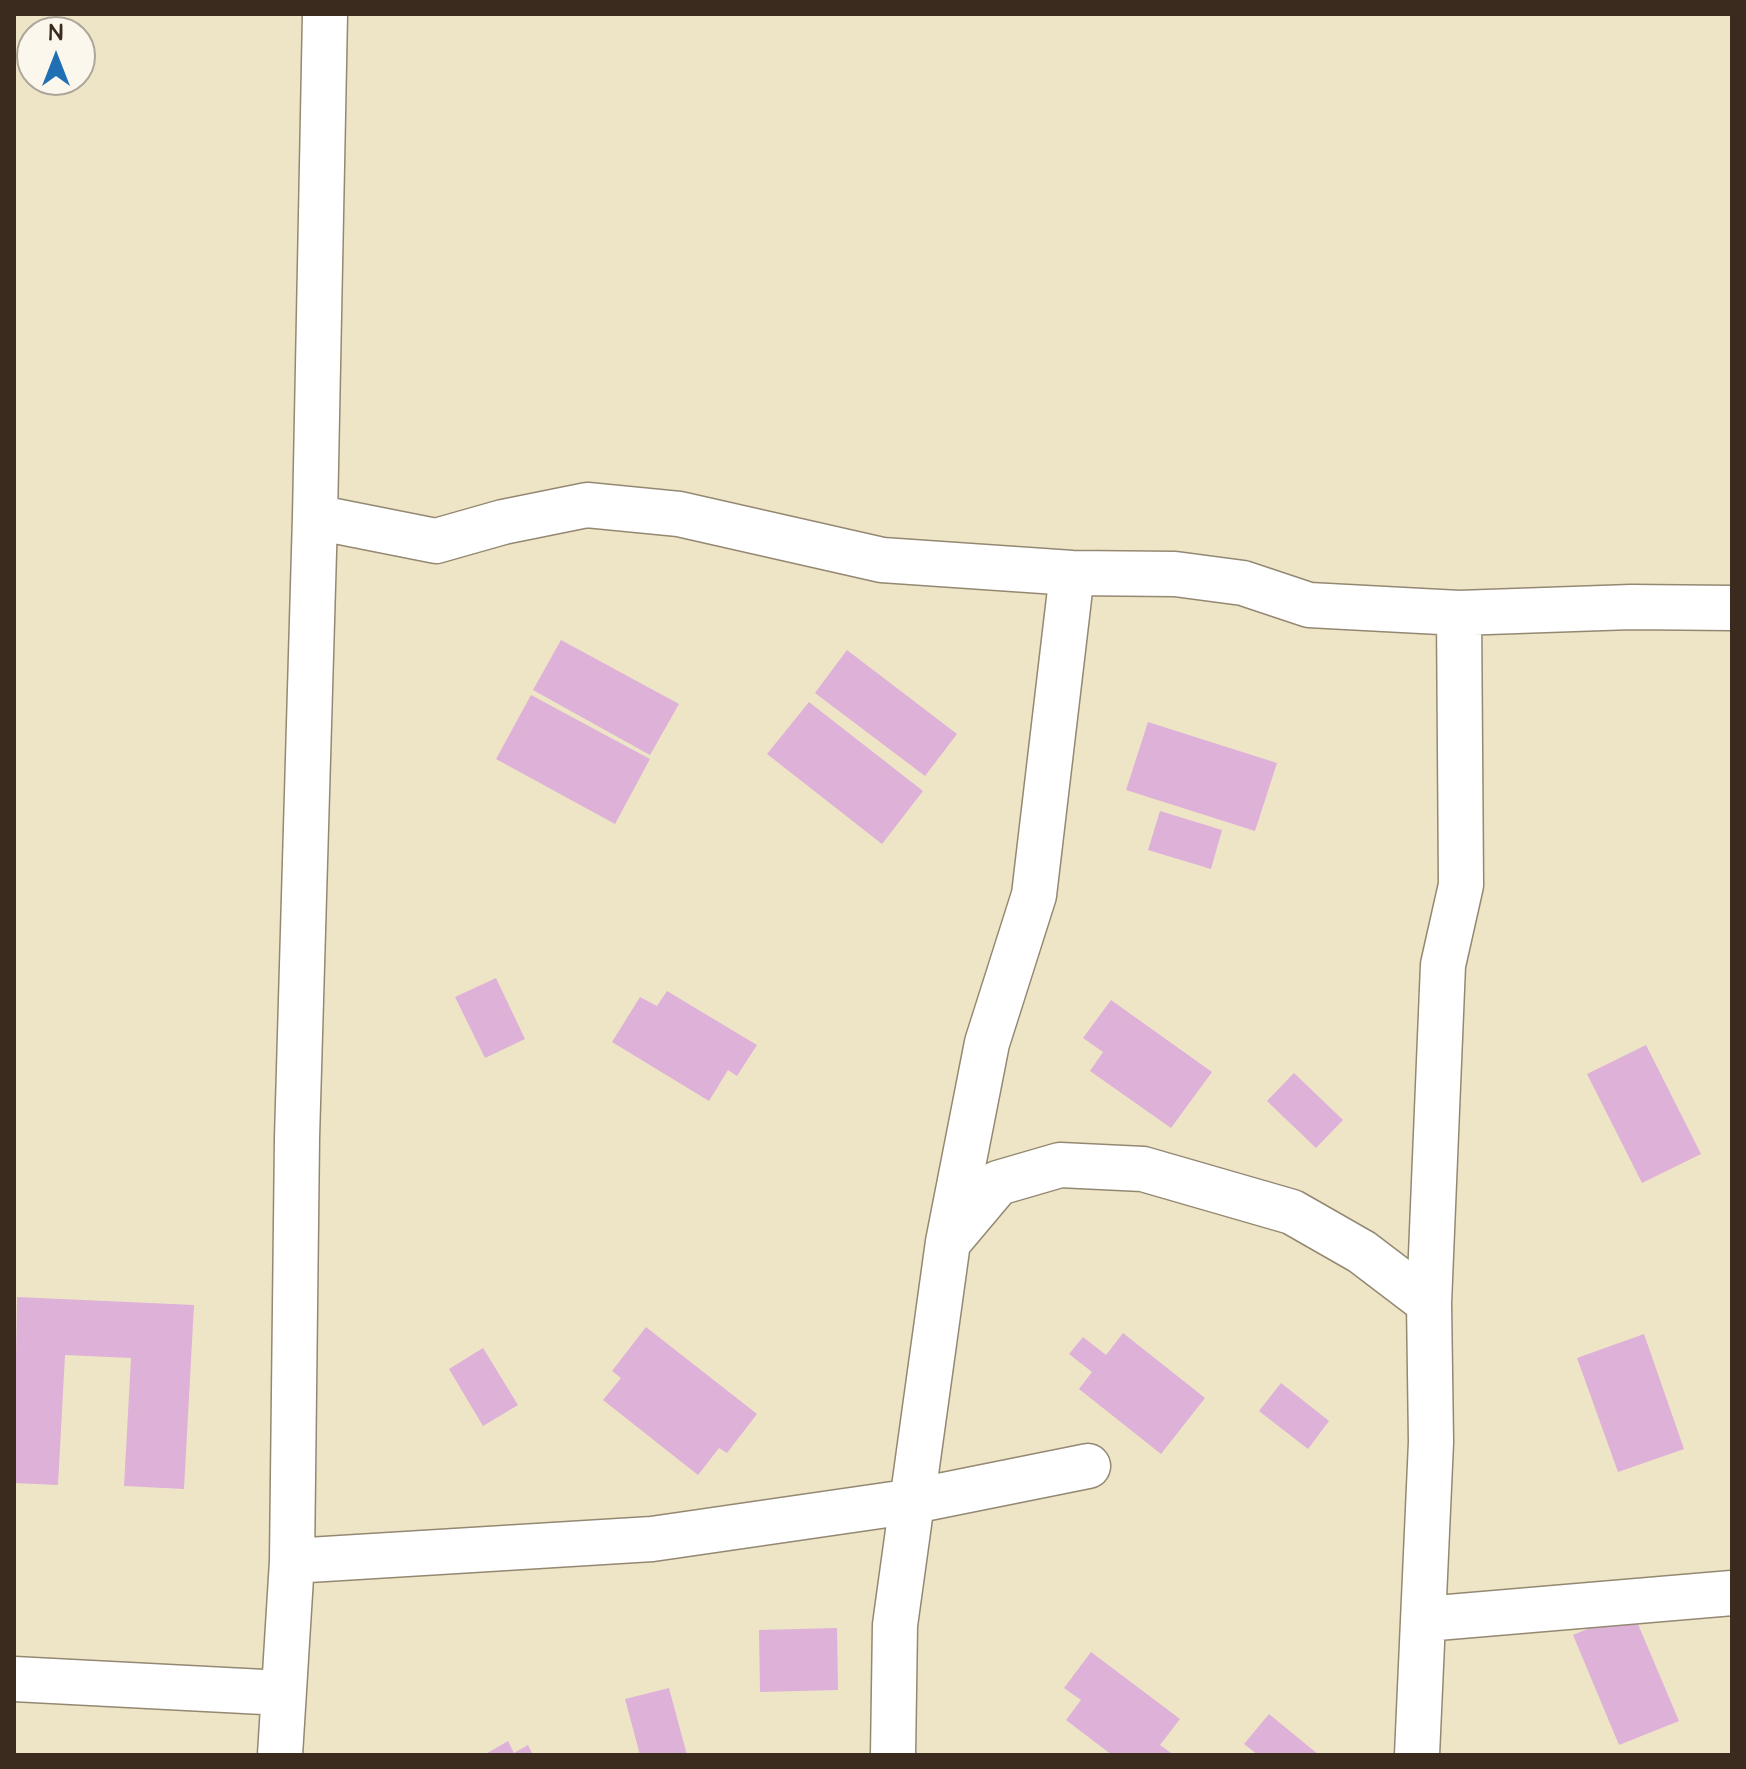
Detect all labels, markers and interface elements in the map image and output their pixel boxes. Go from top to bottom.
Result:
north arrow [16,16,96,96]
text: N [49,18,63,49]

